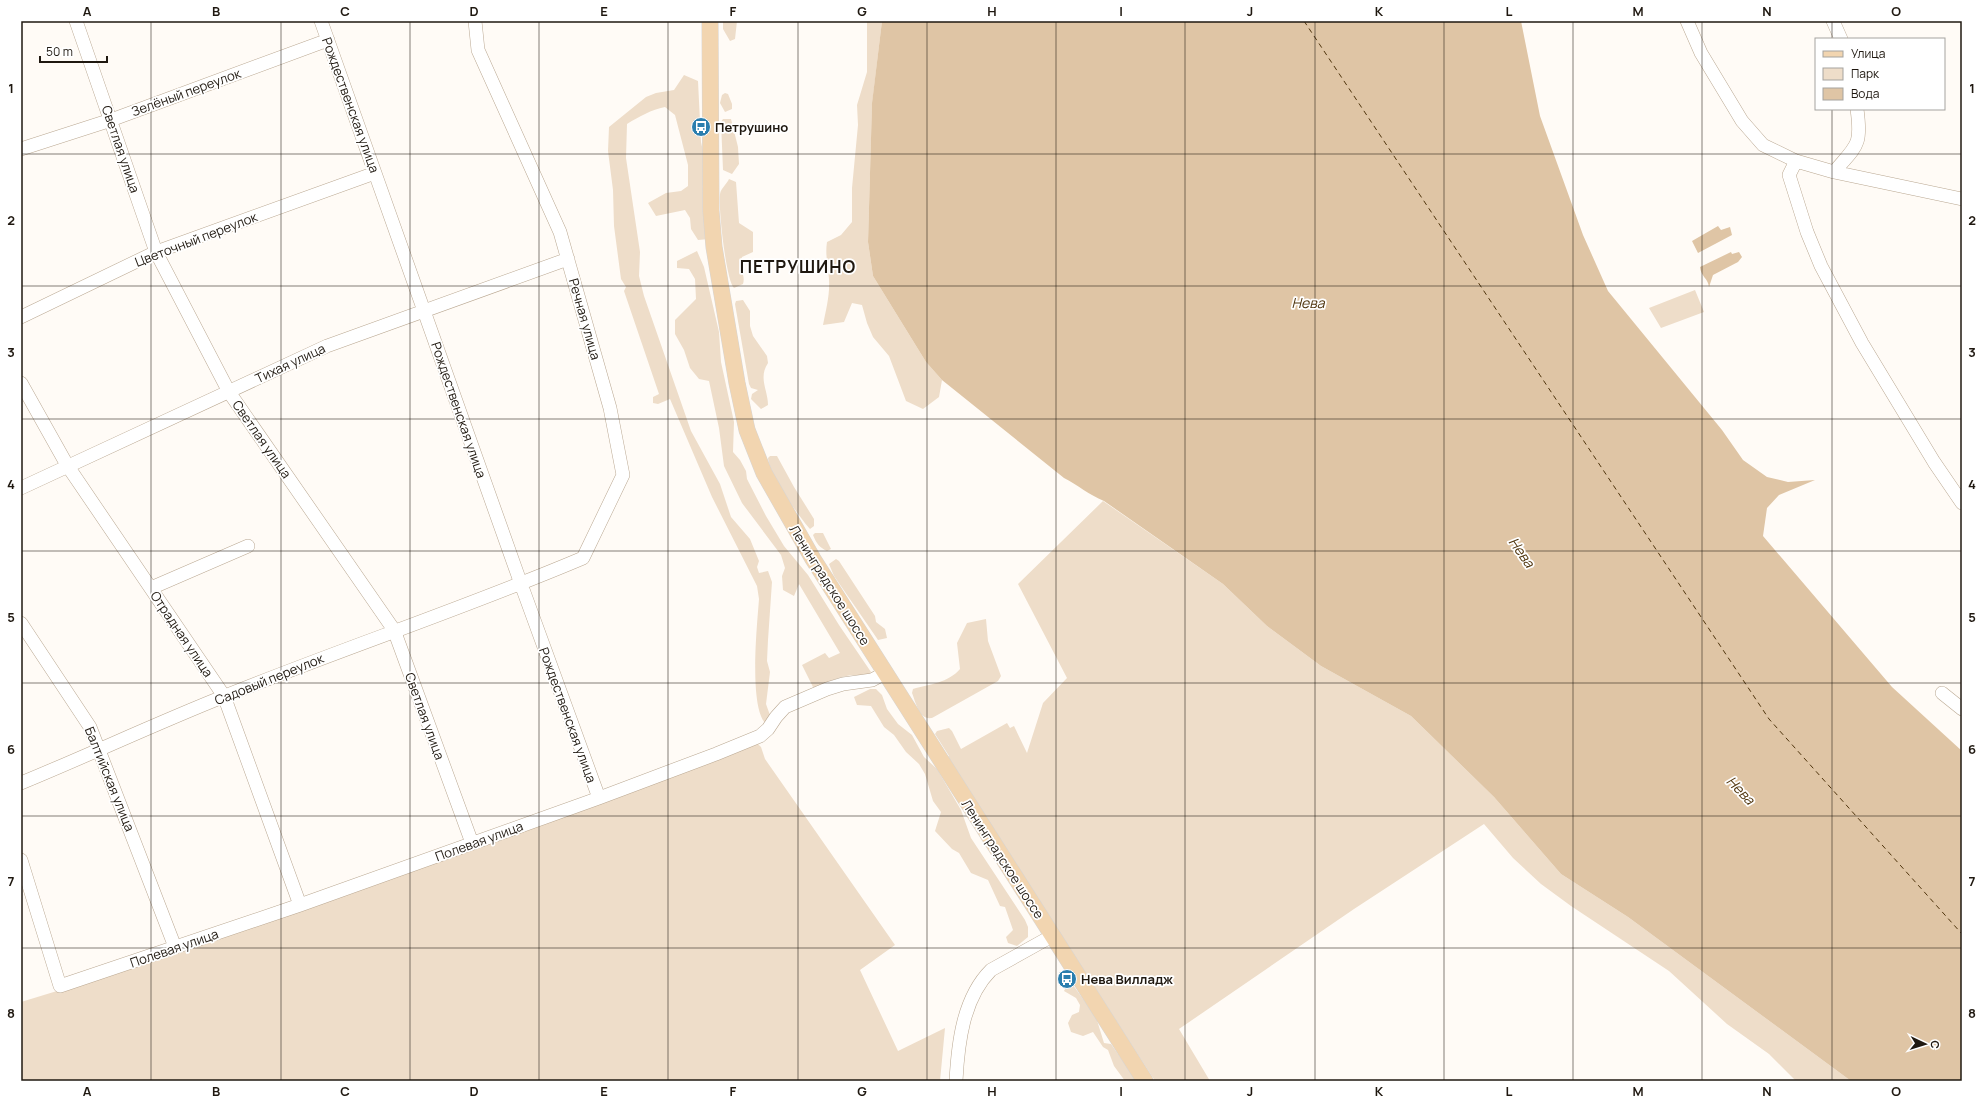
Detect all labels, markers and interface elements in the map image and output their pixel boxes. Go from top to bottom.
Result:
text: A [83,2,92,20]
text: B [212,2,220,20]
text: C [340,2,350,20]
text: D [469,2,479,20]
text: E [600,2,608,20]
text: F [730,2,737,20]
text: G [857,2,867,20]
text: H [987,2,997,20]
text: I [1119,2,1123,20]
text: J [1247,2,1253,20]
text: K [1375,2,1384,20]
text: L [1506,2,1513,20]
text: M [1632,2,1644,20]
text: N [1762,2,1772,20]
text: O [1891,2,1901,20]
street label: Рождественская улица [318,35,384,175]
scale bar [40,38,107,64]
legend [1815,38,1945,110]
text: 50 m [46,43,73,60]
text: Улица [1851,45,1885,62]
street label: Зелёный переулок [129,64,244,120]
text: Парк [1851,65,1880,82]
text: 1 [8,79,14,97]
text: 1 [1969,79,1975,97]
text: Вода [1851,85,1879,102]
street label: Светлая улица [98,103,144,195]
bus stop icon: Петрушино [690,116,712,138]
place label: Петрушино [715,118,788,136]
street label: Цветочный переулок [132,207,260,271]
text: 2 [7,211,15,229]
text: 2 [1968,211,1976,229]
district label: ПЕТРУШИНО [740,255,856,278]
street label: Речная улица [565,276,605,362]
water label: Нева [1291,293,1326,312]
street label: Тихая улица [252,339,328,387]
street label: Рождественская улица [427,340,491,480]
text: 3 [7,343,15,361]
text: 3 [1968,343,1976,361]
street label: Светлая улица [228,396,296,482]
text: 4 [7,475,15,493]
text: 4 [1968,475,1976,493]
street label: Ленинградское шоссе [786,521,875,649]
water label: Нева [1505,533,1540,572]
street label: Отрадная улица [147,587,217,681]
text: 5 [7,608,15,626]
text: 5 [1968,608,1976,626]
street label: Рождественская улица [535,645,601,785]
street label: Садовый переулок [212,649,327,709]
street label: Светлая улица [401,670,449,762]
street label: Балтийская улица [81,724,139,834]
text: 6 [7,740,15,758]
text: 6 [1968,740,1976,758]
water label: Нева [1723,772,1760,809]
street label: Ленинградское шоссе [958,796,1049,922]
street label: Полевая улица [432,817,526,865]
text: 7 [8,872,15,890]
text: 7 [1969,872,1976,890]
street label: Полевая улица [127,924,221,972]
bus stop icon: Нева Вилладж [1056,968,1078,990]
place label: Нева Вилладж [1081,970,1173,988]
text: 8 [7,1004,15,1022]
text: 8 [1968,1004,1976,1022]
north arrow [1905,1024,1945,1064]
text: С [1928,1040,1943,1049]
text: A [83,1082,92,1100]
text: B [212,1082,220,1100]
text: C [340,1082,350,1100]
text: D [469,1082,479,1100]
text: E [600,1082,608,1100]
text: F [730,1082,737,1100]
text: G [857,1082,867,1100]
text: H [987,1082,997,1100]
text: I [1119,1082,1123,1100]
text: J [1247,1082,1253,1100]
text: K [1375,1082,1384,1100]
text: L [1506,1082,1513,1100]
text: M [1632,1082,1644,1100]
text: N [1762,1082,1772,1100]
text: O [1891,1082,1901,1100]

